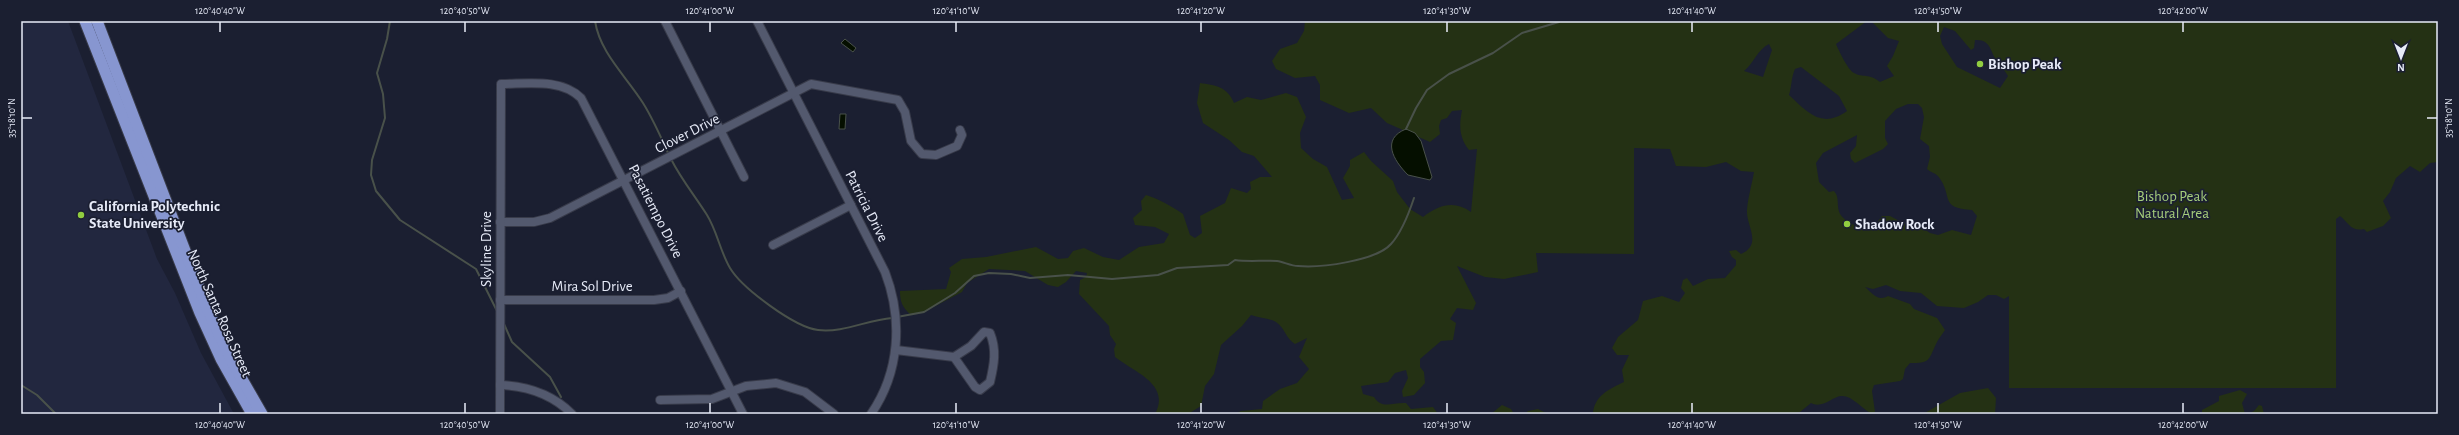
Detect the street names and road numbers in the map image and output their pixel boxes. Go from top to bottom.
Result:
street label: Clover Drive [653,111,722,156]
street label: Pasatiempo Drive [626,162,686,261]
street label: Patricia Drive [842,168,891,244]
street label: Skyline Drive [479,211,494,287]
street label: North Santa Rosa Street [185,247,255,379]
street label: Mira Sol Drive [551,279,633,294]

